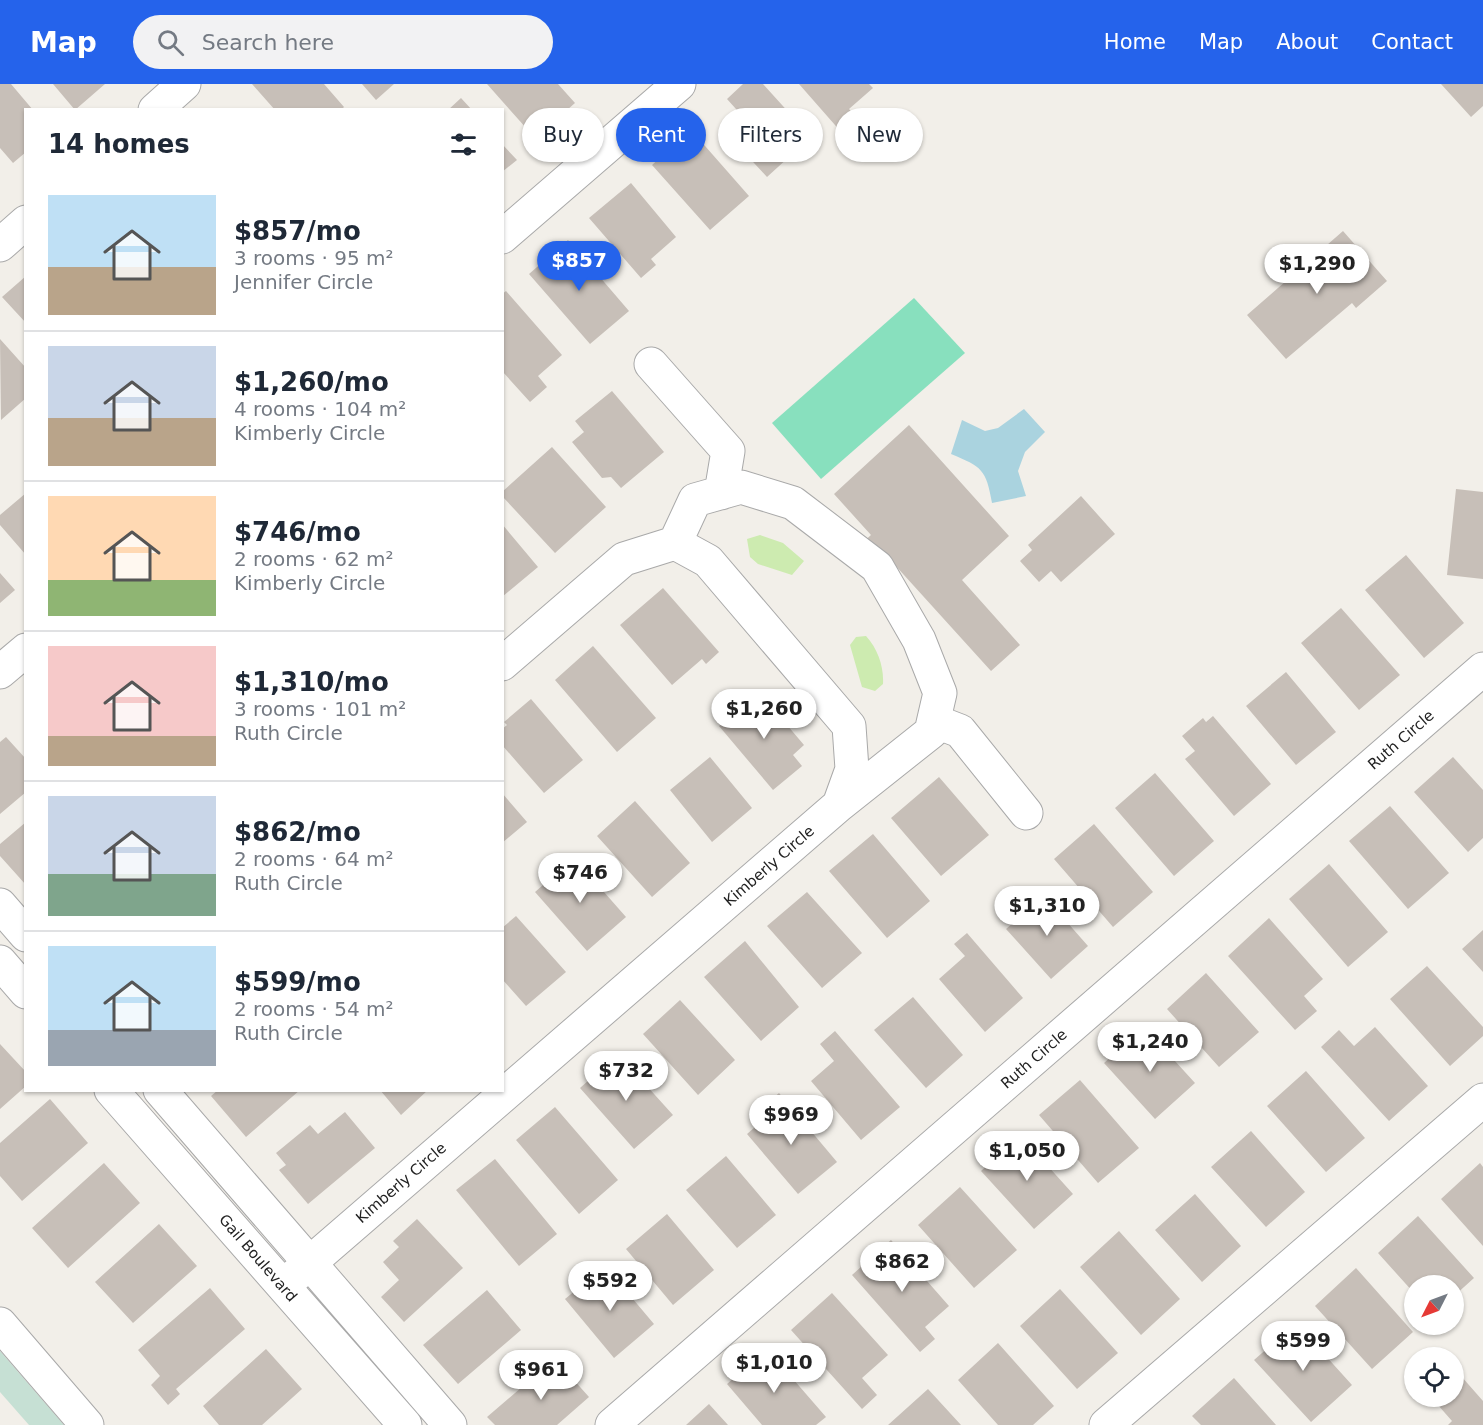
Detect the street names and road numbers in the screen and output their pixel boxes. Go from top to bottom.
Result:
street label: Ruth Circle [1364,706,1438,774]
street label: Kimberly Circle [720,822,818,910]
street label: Ruth Circle [997,1025,1071,1093]
street label: Kimberly Circle [352,1139,450,1227]
street label: Gail Boulevard [215,1211,301,1305]

